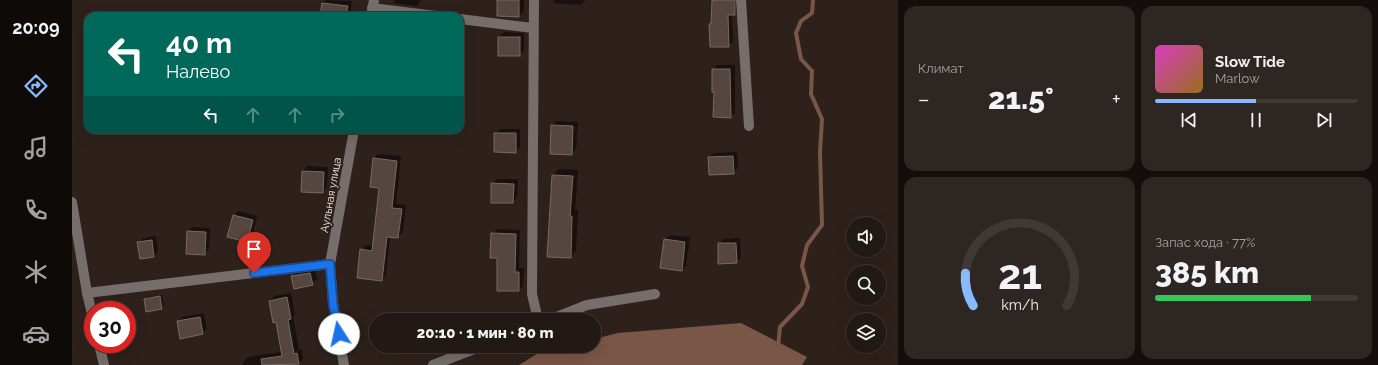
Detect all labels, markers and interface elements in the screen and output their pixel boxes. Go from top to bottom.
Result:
text: 20:09 [12,17,60,38]
text: 40 m [166,27,232,60]
icon: left [100,28,152,80]
text: Slow Tide [1215,53,1285,71]
text: Налево [166,61,230,82]
text: Климат [918,61,964,76]
text: Marlow [1215,71,1260,86]
icon: directions [22,72,50,100]
text: 21.5° [988,81,1054,116]
text: − [918,86,930,112]
text: + [1112,86,1121,112]
icon: left [200,104,222,126]
icon: ahead [242,104,264,126]
icon: ahead [284,104,306,126]
icon: right [326,104,348,126]
icon: previous [1178,109,1200,131]
icon: pause [1245,109,1267,131]
icon: next [1313,109,1335,131]
icon: music [22,134,50,162]
street label: Аульная улица [318,156,344,234]
icon: phone [22,196,50,224]
map controls [846,217,886,353]
button: sound [846,217,886,257]
pin [237,232,271,273]
text: Запас хода · 77% [1155,235,1255,250]
icon: arrive [243,238,265,260]
text: 21 [997,250,1042,299]
text: 385 km [1155,255,1259,290]
icon: climate [22,258,50,286]
button: search [846,265,886,305]
text: km/h [1001,296,1038,312]
speed limit sign: 30 [84,301,136,353]
position arrow [318,313,360,355]
button: layers [846,313,886,353]
icon: car [22,320,50,348]
text: 20:10 · 1 мин · 80 m [417,324,553,342]

